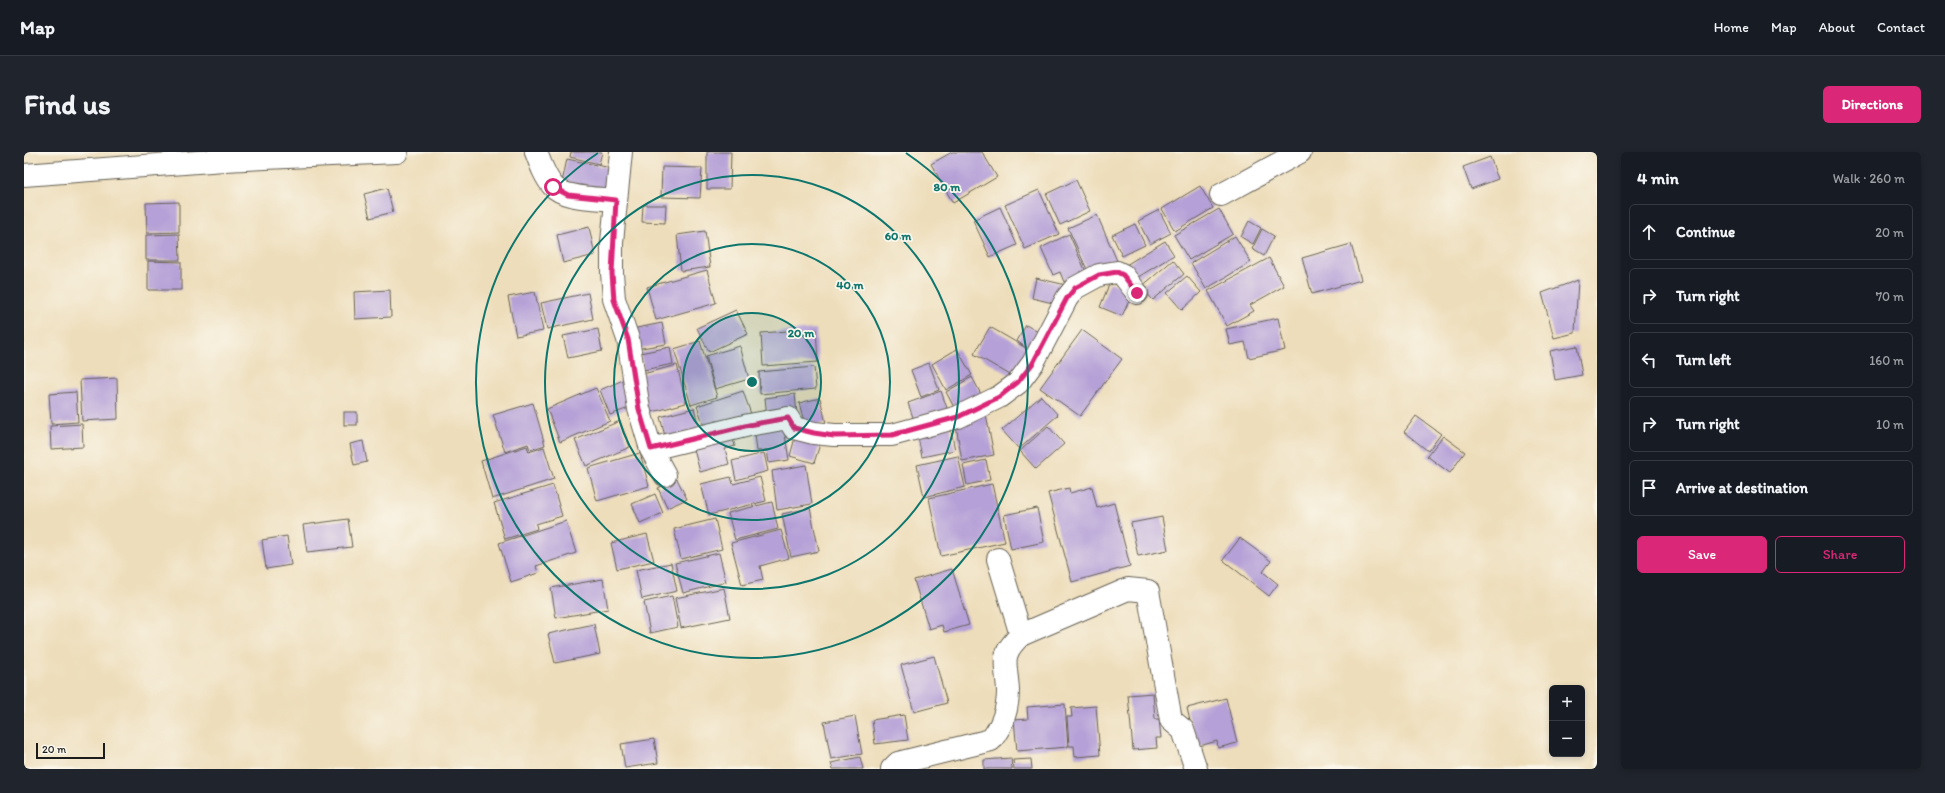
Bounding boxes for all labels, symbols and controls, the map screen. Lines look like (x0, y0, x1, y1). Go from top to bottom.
text: Map (20, 16, 55, 39)
text: Home (1714, 19, 1749, 36)
text: Map (1771, 19, 1797, 36)
text: About (1819, 19, 1855, 36)
text: Contact (1877, 19, 1925, 36)
button: Directions (1823, 86, 1921, 123)
text: Find us (24, 87, 111, 121)
text: 4 min (1637, 168, 1679, 188)
text: Walk · 260 m (1833, 171, 1905, 186)
route start (544, 178, 562, 196)
text: 80 m (934, 180, 961, 194)
icon: ahead (1638, 221, 1660, 243)
text: Continue (1676, 223, 1735, 241)
text: 20 m (1875, 225, 1904, 240)
text: 60 m (885, 229, 912, 243)
text: 40 m (836, 278, 865, 292)
route end (1128, 284, 1146, 302)
icon: right (1638, 285, 1660, 307)
text: Turn right (1676, 287, 1740, 305)
text: 70 m (1876, 289, 1904, 304)
text: 20 m (788, 326, 815, 340)
icon: left (1638, 349, 1660, 371)
text: Turn left (1676, 351, 1731, 369)
text: 160 m (1869, 353, 1904, 368)
centre of rings (745, 375, 759, 389)
icon: right (1638, 413, 1660, 435)
text: Turn right (1676, 415, 1740, 433)
text: 10 m (1876, 417, 1904, 432)
icon: arrive (1638, 477, 1660, 499)
text: Arrive at destination (1676, 479, 1808, 497)
button: Save (1637, 536, 1767, 573)
button: Share (1775, 536, 1905, 573)
map controls (1549, 685, 1585, 757)
button: + (1549, 685, 1585, 721)
button: − (1549, 721, 1585, 757)
scale bar (36, 741, 105, 760)
text: 20 m (42, 743, 66, 756)

